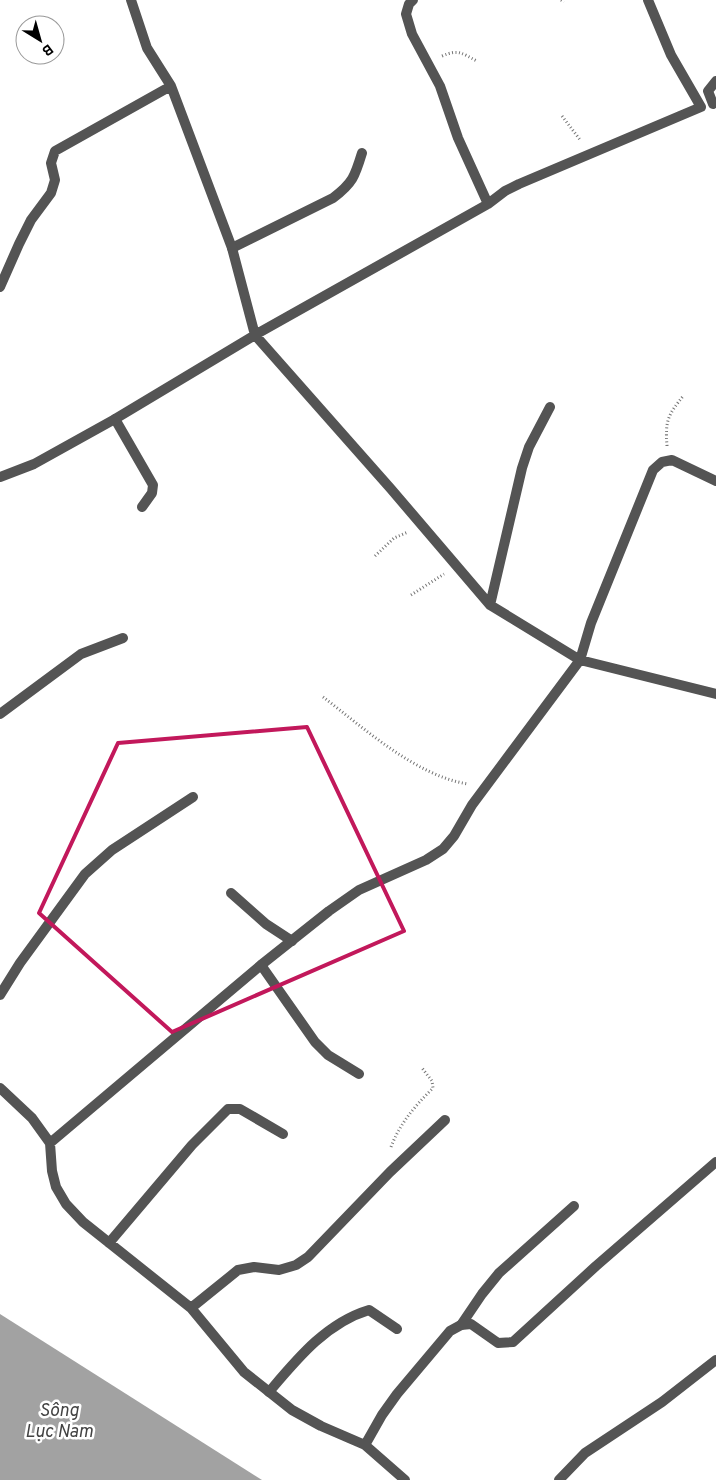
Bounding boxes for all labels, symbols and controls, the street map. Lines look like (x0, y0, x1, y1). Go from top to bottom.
north arrow (15, 15, 65, 65)
text: B (38, 39, 56, 59)
water label: Sông Lục Nam (25, 1400, 93, 1444)

